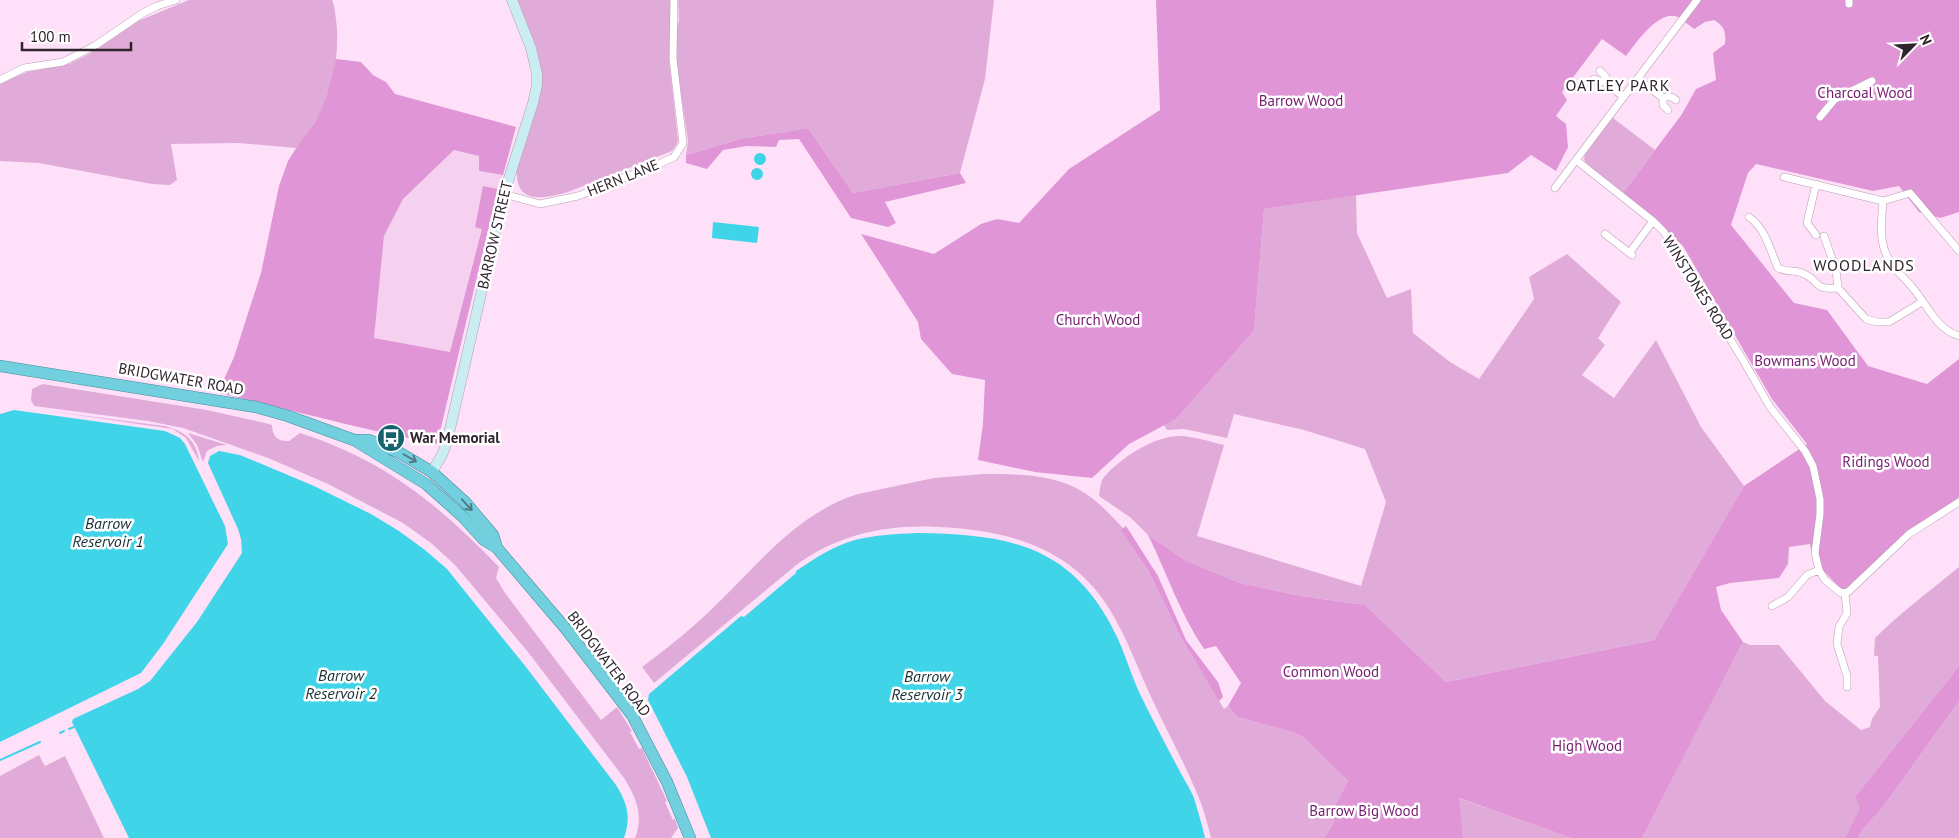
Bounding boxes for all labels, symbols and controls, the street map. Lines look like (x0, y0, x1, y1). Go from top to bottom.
scale bar (22, 20, 131, 52)
north arrow (1889, 20, 1939, 70)
text: 100 m (30, 27, 71, 46)
text: N (1916, 32, 1936, 48)
district label: OATLEY PARK (1566, 75, 1670, 95)
park label: Charcoal Wood (1817, 83, 1913, 102)
park label: Barrow Wood (1259, 91, 1343, 110)
street label: HERN LANE (584, 155, 662, 201)
street label: BARROW STREET (473, 178, 516, 291)
street label: WINSTONES ROAD (1659, 232, 1738, 343)
district label: WOODLANDS (1813, 255, 1915, 275)
park label: Church Wood (1056, 310, 1140, 329)
park label: Bowmans Wood (1754, 351, 1856, 370)
street label: BRIDGWATER ROAD (117, 358, 245, 399)
bus stop icon: War Memorial (376, 423, 406, 453)
place label: War Memorial (410, 428, 500, 447)
park label: Ridings Wood (1842, 452, 1930, 471)
one-way arrow (402, 454, 417, 464)
one-way arrow (461, 499, 473, 512)
water label: Barrow Reservoir 1 (72, 513, 144, 551)
street label: BRIDGWATER ROAD (564, 607, 655, 720)
park label: Common Wood (1283, 662, 1379, 681)
water label: Barrow Reservoir 2 (305, 665, 377, 703)
water label: Barrow Reservoir 3 (891, 666, 963, 704)
park label: High Wood (1552, 736, 1622, 755)
park label: Barrow Big Wood (1309, 801, 1419, 820)

